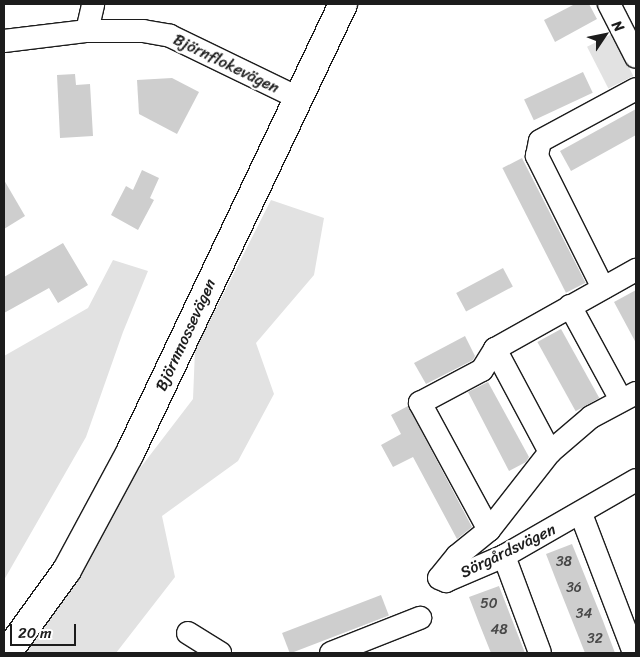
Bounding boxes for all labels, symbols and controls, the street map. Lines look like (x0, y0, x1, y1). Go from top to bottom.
north arrow (580, 10, 630, 60)
text: N (605, 15, 631, 37)
street label: Björnflokevägen (170, 30, 282, 98)
street label: Björnmossevägen (152, 276, 220, 394)
street label: Sörgårdsvägen (457, 520, 559, 582)
house number: 38 (556, 554, 572, 570)
house number: 36 (566, 580, 582, 596)
house number: 50 (480, 596, 498, 612)
house number: 34 (576, 606, 592, 622)
scale bar (12, 614, 79, 646)
text: 20 m (18, 620, 52, 646)
house number: 48 (490, 622, 508, 638)
house number: 32 (587, 631, 603, 647)

